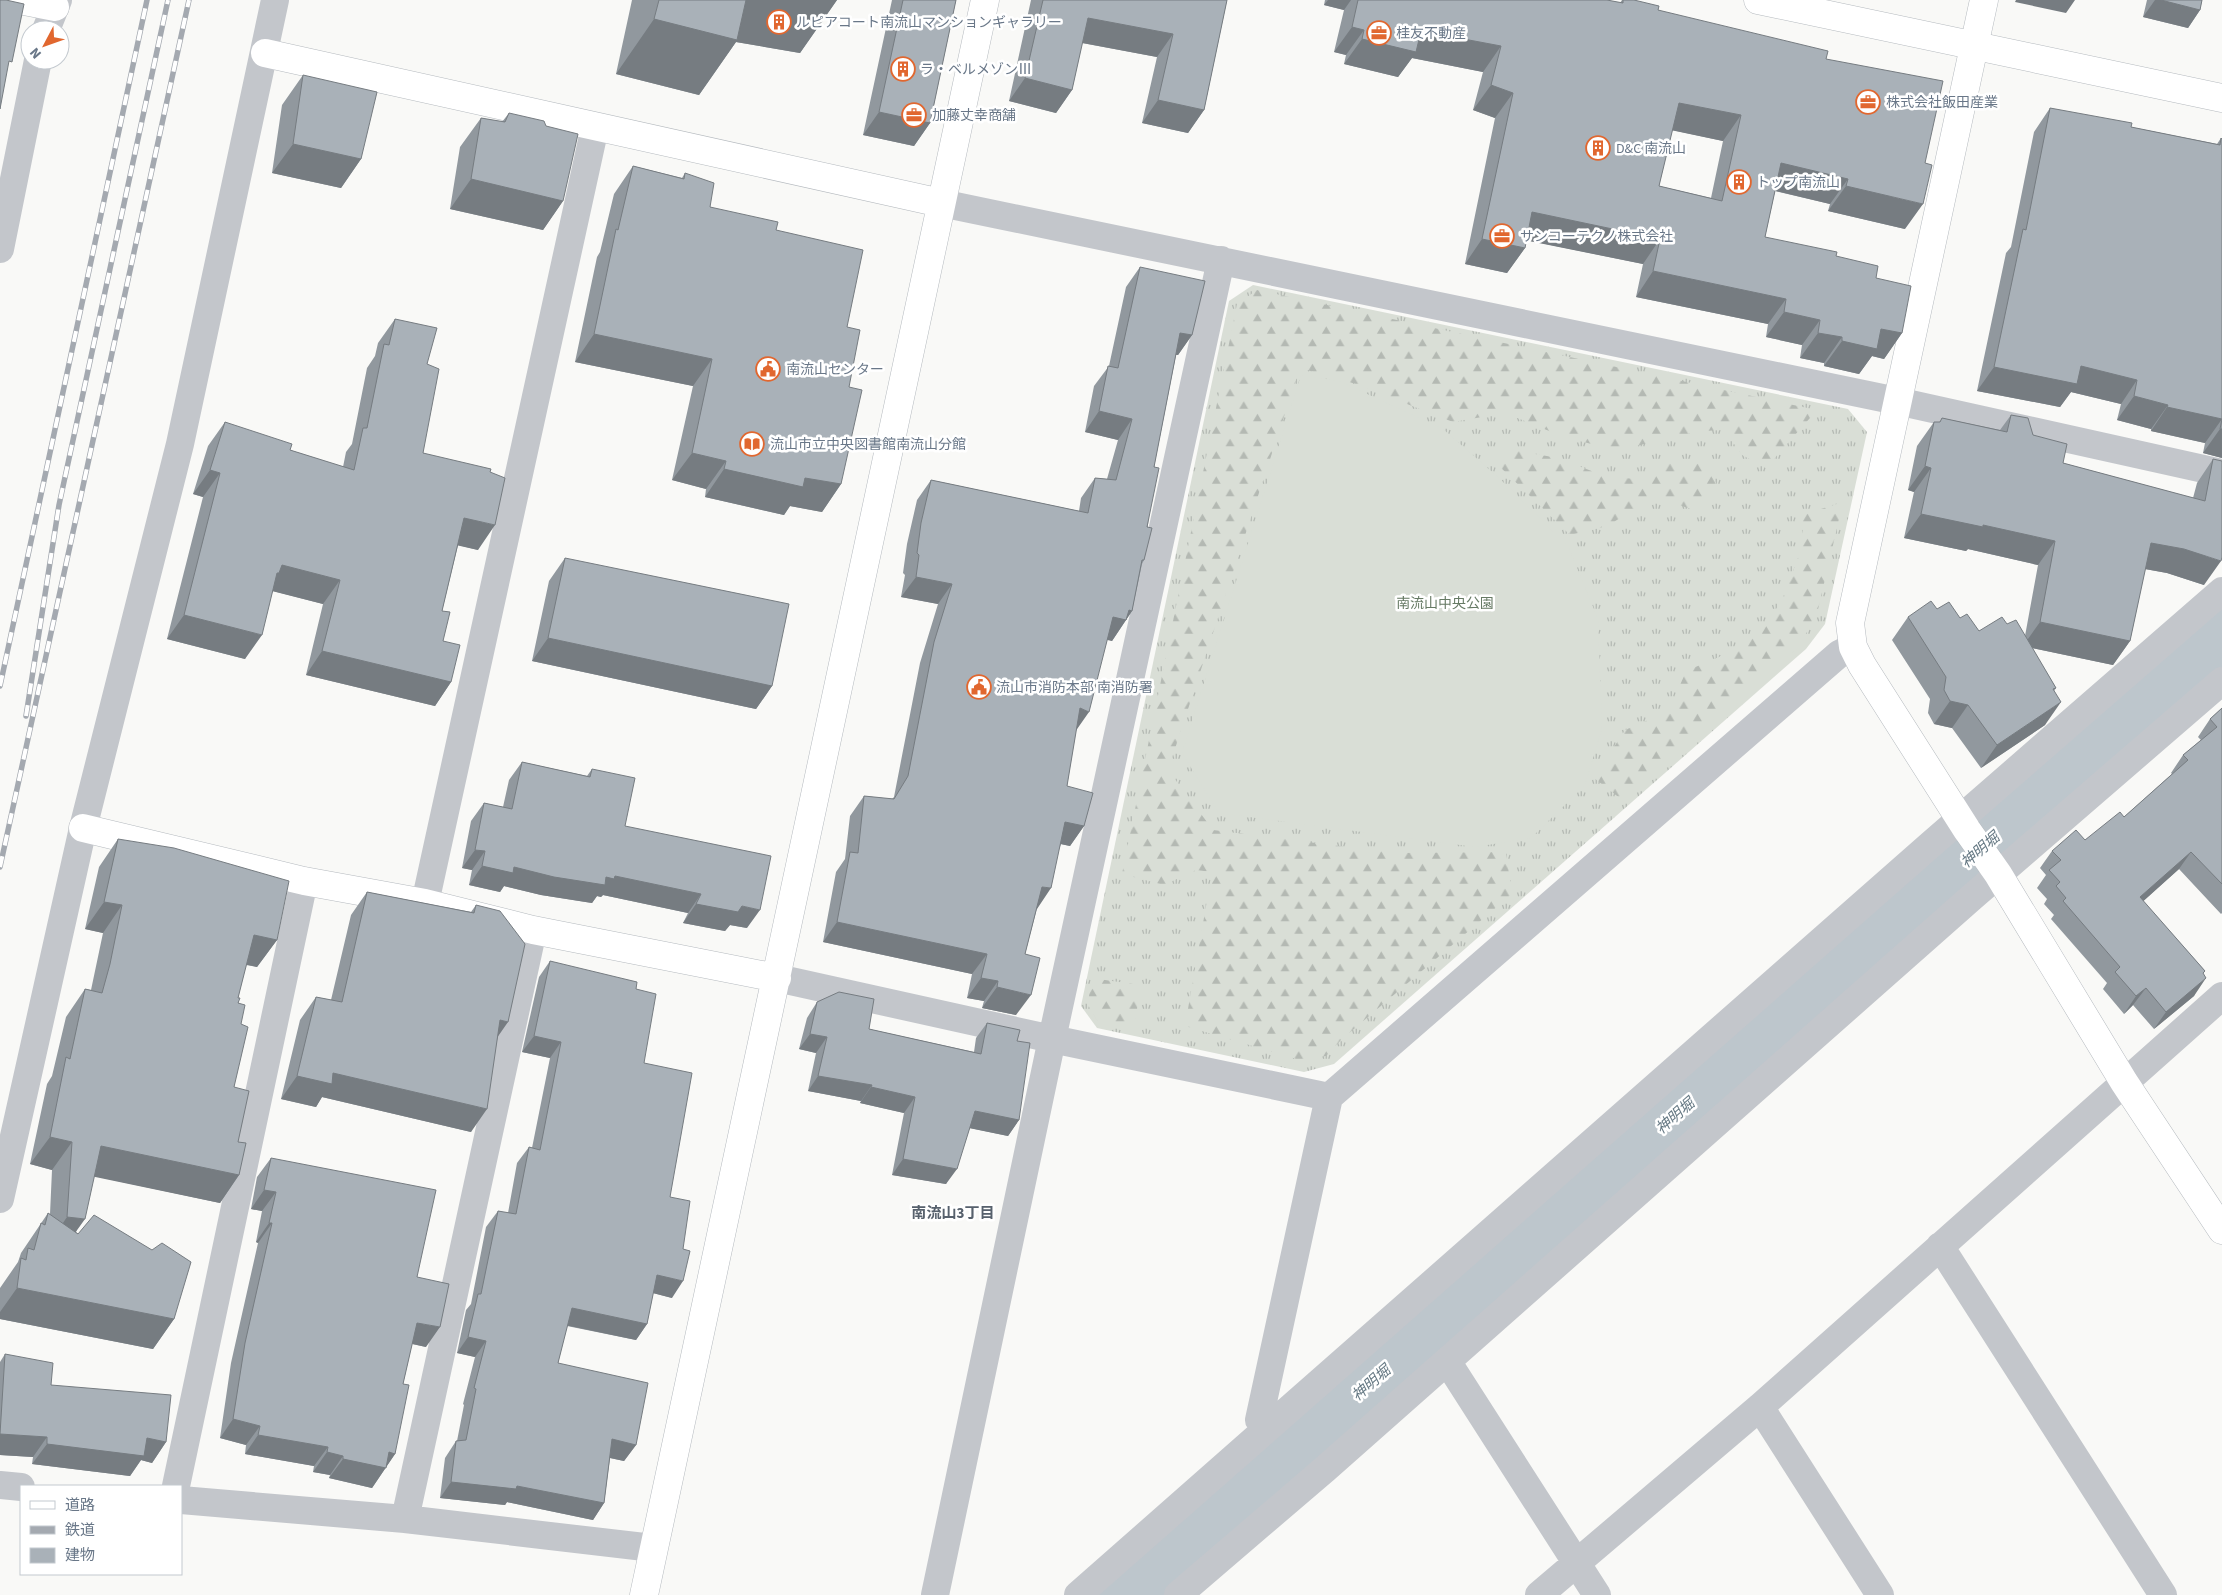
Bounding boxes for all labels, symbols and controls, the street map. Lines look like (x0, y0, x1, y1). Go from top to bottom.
building icon: ルピアコート南流山マンションギャラリー (766, 9, 792, 35)
place label: ルピアコート南流山マンションギャラリー (796, 13, 1062, 33)
north arrow (20, 20, 70, 70)
office icon: 桂友不動産 (1366, 20, 1392, 46)
place label: 桂友不動産 (1396, 24, 1466, 44)
text: N (25, 43, 47, 63)
building icon: ラ・ベルメゾンⅢ (890, 56, 916, 82)
place label: ラ・ベルメゾンⅢ (920, 60, 1032, 80)
office icon: 株式会社飯田産業 (1855, 89, 1881, 115)
place label: 株式会社飯田産業 (1886, 93, 1998, 113)
office icon: 加藤丈幸商舗 (901, 102, 927, 128)
place label: 加藤丈幸商舗 (932, 106, 1016, 126)
building icon: D&C 南流山 (1585, 135, 1611, 161)
place label: D&C 南流山 (1616, 139, 1686, 159)
building icon: トップ南流山 (1726, 169, 1752, 195)
place label: トップ南流山 (1756, 173, 1840, 193)
office icon: サンコーテクノ株式会社 (1489, 223, 1515, 249)
place label: サンコーテクノ株式会社 (1520, 227, 1673, 247)
public building icon: 南流山センター (755, 356, 781, 382)
place label: 南流山センター (786, 360, 884, 380)
library icon: 流山市立中央図書館南流山分館 (739, 431, 765, 457)
place label: 流山市立中央図書館南流山分館 (770, 435, 966, 455)
park label: 南流山中央公園 (1396, 594, 1494, 614)
public building icon: 流山市消防本部 南消防署 (966, 674, 992, 700)
place label: 流山市消防本部 南消防署 (996, 678, 1153, 698)
water label: 神明堀 (1956, 826, 2006, 873)
water label: 神明堀 (1651, 1092, 1701, 1139)
district label: 南流山3丁目 (912, 1203, 994, 1224)
water label: 神明堀 (1347, 1359, 1397, 1406)
legend (20, 1485, 182, 1575)
text: 道路 (65, 1495, 95, 1516)
text: 鉄道 (65, 1520, 95, 1541)
text: 建物 (65, 1545, 95, 1566)

